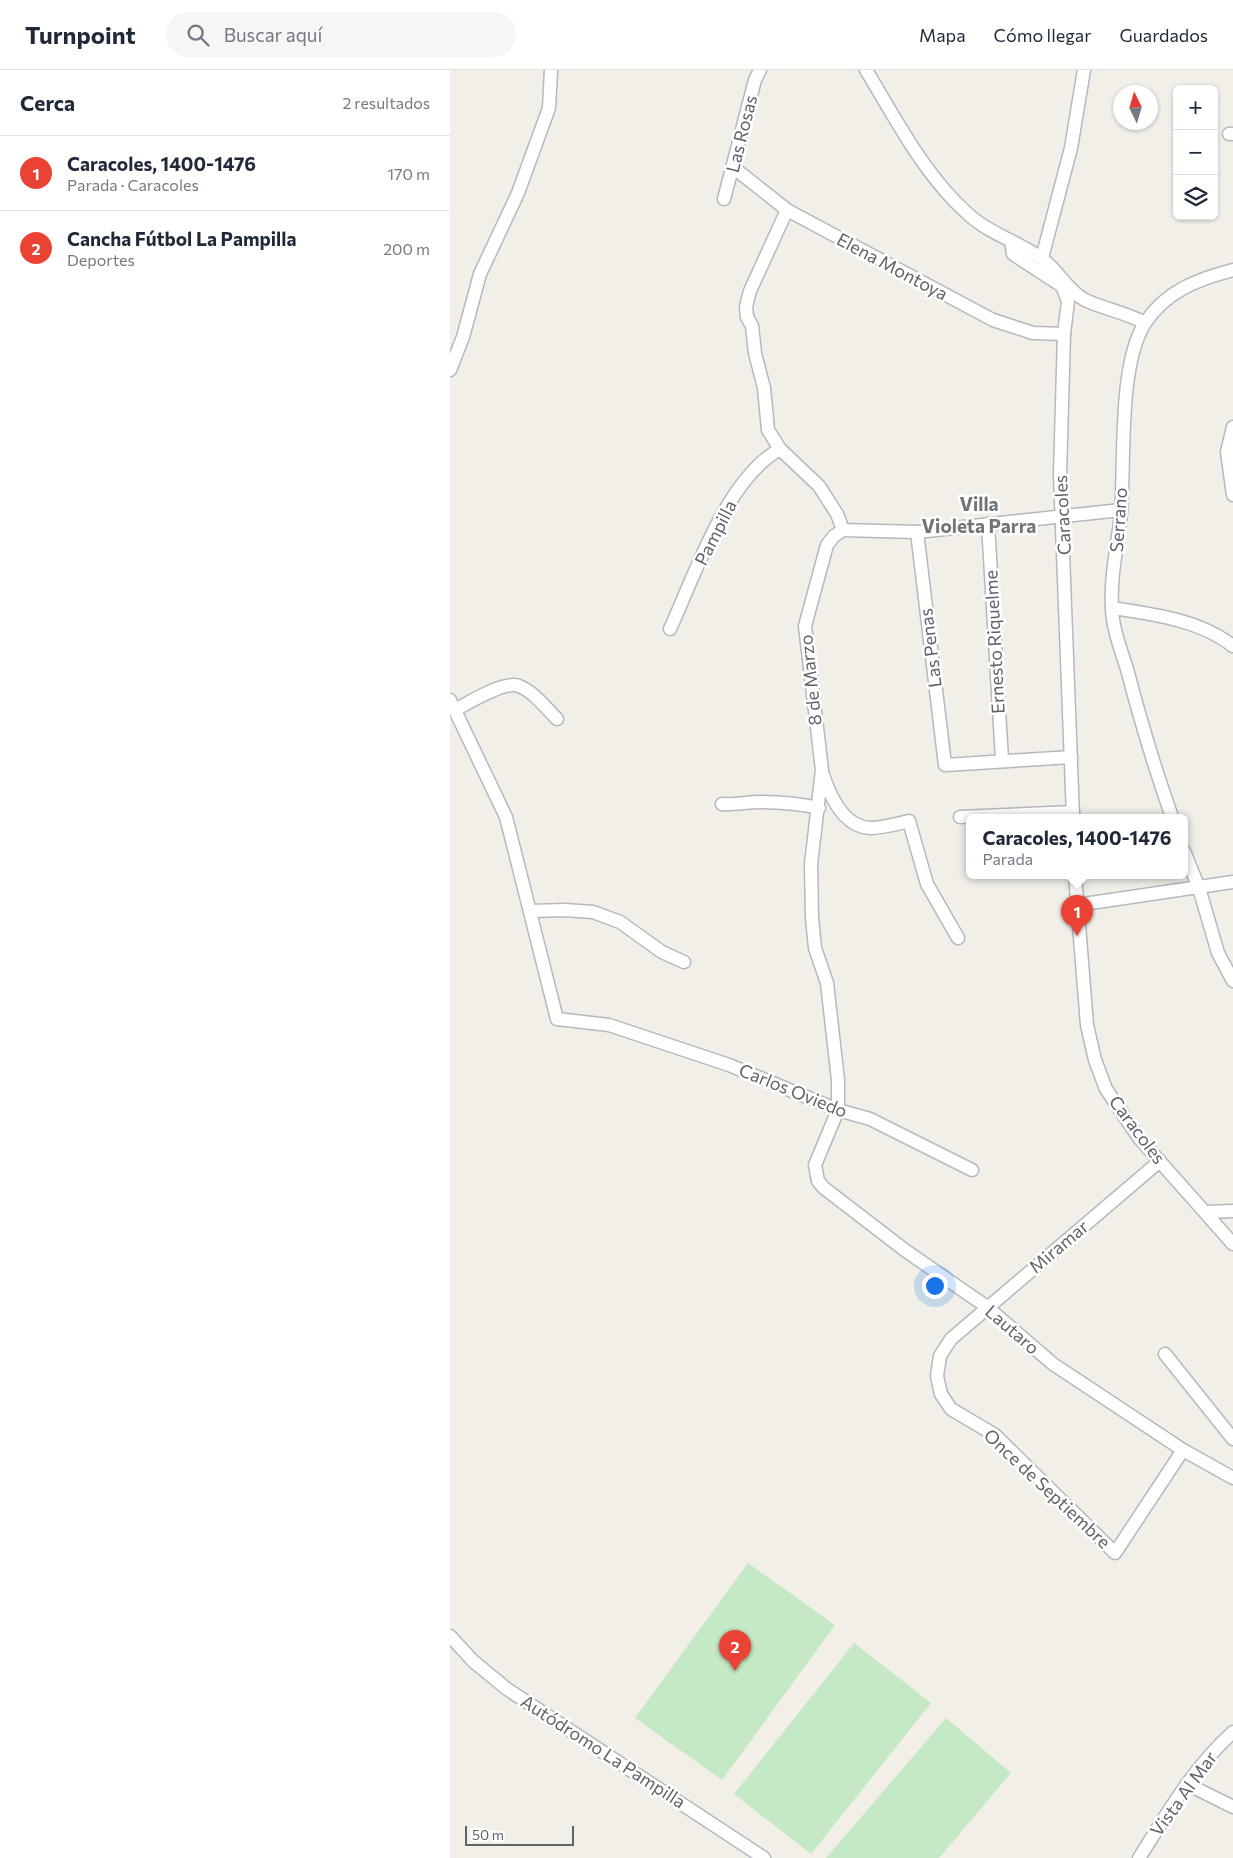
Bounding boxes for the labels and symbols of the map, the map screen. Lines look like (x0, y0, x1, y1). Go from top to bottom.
north arrow (1113, 85, 1158, 130)
street label: Las Rosas (721, 93, 761, 175)
street label: Elena Montoya (833, 228, 952, 305)
street label: Caracoles (1049, 474, 1075, 556)
street label: Serrano (1105, 487, 1131, 553)
district label: Villa Violeta Parra (922, 492, 1036, 537)
street label: Pampilla (689, 496, 741, 569)
street label: Ernesto Riquelme (979, 570, 1009, 714)
street label: Las Penas (914, 607, 946, 689)
street label: 8 de Marzo (794, 634, 826, 727)
pin: 1 (1061, 895, 1093, 936)
street label: Carlos Oviedo (736, 1058, 851, 1122)
street label: Caracoles (1105, 1091, 1171, 1168)
street label: Miramar (1024, 1215, 1092, 1277)
your location (922, 1273, 948, 1299)
street label: Lautaro (981, 1300, 1044, 1359)
street label: Once de Septiembre (980, 1424, 1116, 1553)
pin: 2 (719, 1630, 751, 1671)
street label: Autódromo La Pampilla (517, 1690, 690, 1813)
street label: Vista Al Mar (1145, 1747, 1221, 1840)
scale bar (465, 1823, 574, 1846)

